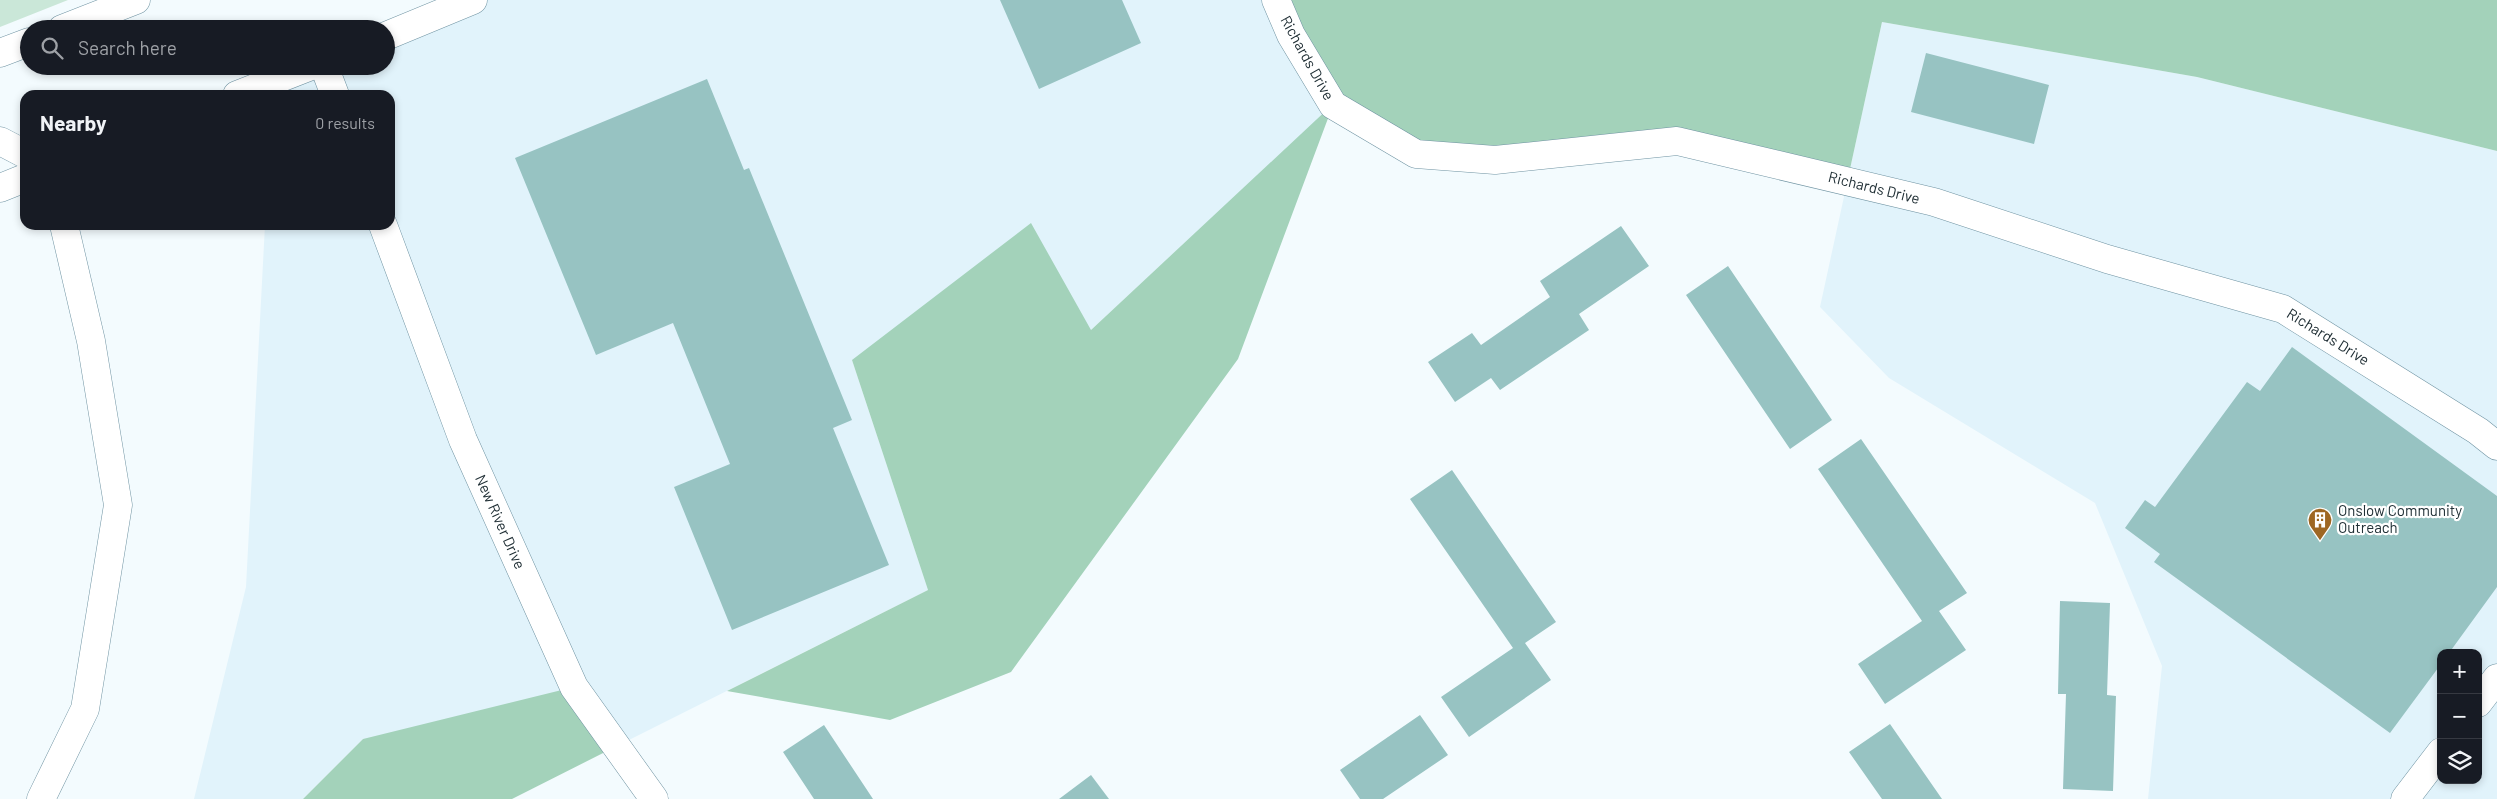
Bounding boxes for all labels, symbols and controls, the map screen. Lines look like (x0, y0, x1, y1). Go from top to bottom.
street label: Richards Drive (1277, 12, 1338, 103)
search box (20, 20, 395, 75)
icon: search (38, 34, 66, 62)
text: Search here (78, 36, 177, 59)
text: Nearby (40, 110, 106, 135)
text: 0 results (315, 113, 375, 132)
street label: Richards Drive (1827, 167, 1922, 207)
street label: Richards Drive (2284, 304, 2373, 369)
street label: New River Drive (472, 472, 530, 572)
place label: Onslow Community Outreach (2338, 501, 2462, 536)
building icon: Onslow Community Outreach (2307, 507, 2333, 541)
map controls (2437, 649, 2482, 784)
button: + (2437, 649, 2482, 694)
button: − (2437, 694, 2482, 739)
button: layers (2437, 739, 2482, 784)

